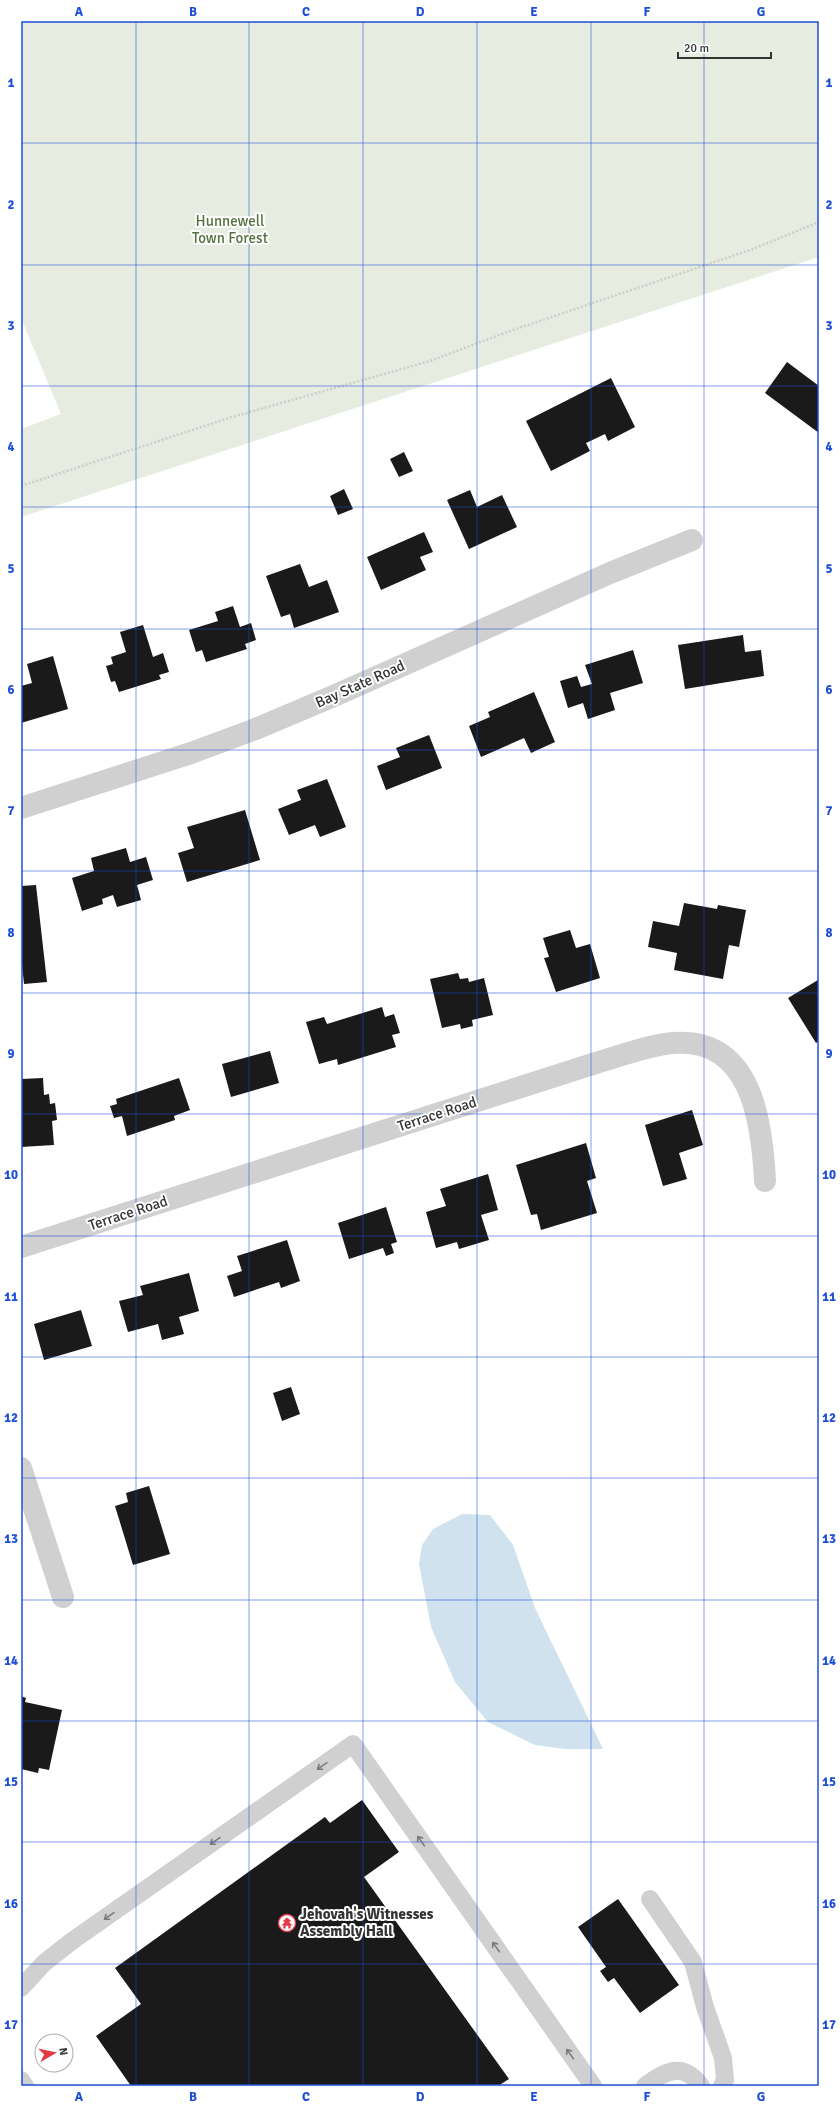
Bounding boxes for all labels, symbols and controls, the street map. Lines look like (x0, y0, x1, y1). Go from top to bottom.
text: A (75, 4, 84, 20)
text: B (189, 4, 197, 20)
text: C (302, 4, 310, 20)
text: D (416, 4, 425, 20)
text: E (530, 4, 538, 20)
text: F (644, 4, 651, 20)
text: G (757, 4, 765, 20)
scale bar (678, 34, 771, 60)
text: 20 m (684, 41, 709, 56)
text: 1 (7, 75, 15, 91)
text: 1 (825, 75, 833, 91)
text: 2 (7, 197, 15, 213)
text: 2 (825, 197, 833, 213)
park label: Hunnewell Town Forest (192, 212, 268, 247)
text: 3 (7, 318, 15, 334)
text: 3 (825, 318, 833, 334)
text: 4 (7, 439, 15, 455)
text: 4 (825, 439, 833, 455)
text: 5 (7, 561, 15, 577)
text: 5 (825, 561, 833, 577)
street label: Bay State Road (313, 656, 407, 712)
text: 6 (7, 682, 15, 698)
text: 6 (825, 682, 833, 698)
text: 7 (7, 803, 15, 819)
text: 7 (825, 803, 833, 819)
text: 8 (7, 925, 15, 941)
text: 8 (825, 925, 833, 941)
text: 9 (7, 1046, 15, 1062)
text: 9 (825, 1046, 833, 1062)
street label: Terrace Road (395, 1093, 479, 1135)
text: 10 (4, 1167, 18, 1183)
text: 10 (822, 1167, 836, 1183)
street label: Terrace Road (86, 1192, 170, 1234)
text: 11 (4, 1289, 18, 1305)
text: 11 (822, 1289, 836, 1305)
text: 12 (4, 1410, 18, 1426)
text: 12 (822, 1410, 836, 1426)
text: 13 (4, 1531, 18, 1547)
text: 13 (822, 1531, 836, 1547)
text: 14 (4, 1653, 18, 1669)
text: 14 (822, 1653, 836, 1669)
one-way arrow (316, 1762, 327, 1770)
text: 15 (4, 1774, 18, 1790)
text: 15 (822, 1774, 836, 1790)
one-way arrow (417, 1836, 425, 1847)
one-way arrow (210, 1837, 221, 1845)
text: 16 (4, 1896, 18, 1912)
text: 16 (822, 1896, 836, 1912)
place label: Jehovah's Witnesses Assembly Hall (300, 1905, 434, 1940)
one-way arrow (103, 1912, 114, 1920)
temple icon: Jehovah's Witnesses Assembly Hall (277, 1913, 297, 1933)
one-way arrow (492, 1942, 500, 1953)
text: 17 (4, 2017, 18, 2033)
text: 17 (822, 2017, 836, 2033)
north arrow (34, 2033, 74, 2073)
text: N (56, 2047, 70, 2056)
one-way arrow (566, 2049, 574, 2060)
text: A (75, 2089, 84, 2105)
text: B (189, 2089, 197, 2105)
text: C (302, 2089, 310, 2105)
text: D (416, 2089, 425, 2105)
text: E (530, 2089, 538, 2105)
text: F (644, 2089, 651, 2105)
text: G (757, 2089, 765, 2105)

